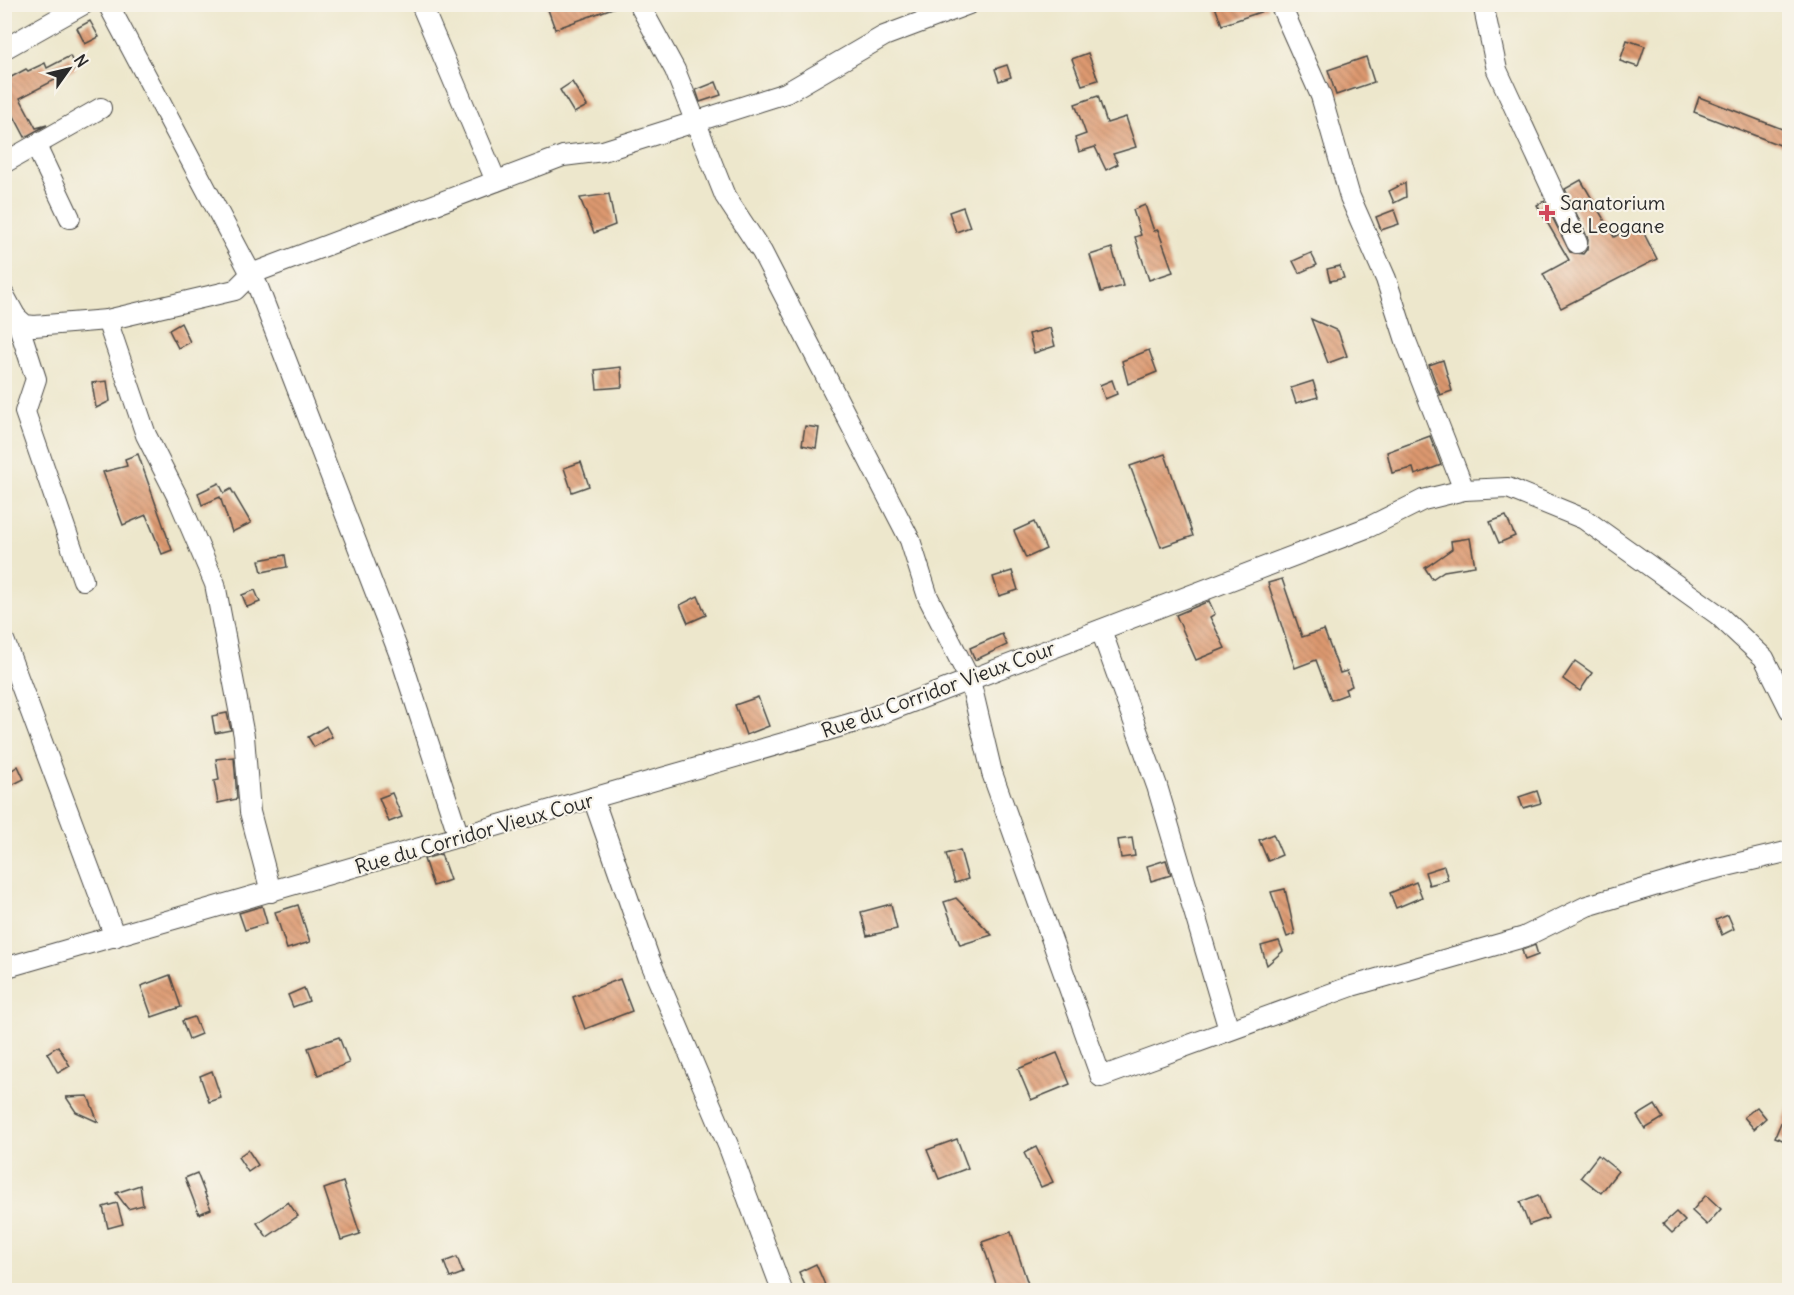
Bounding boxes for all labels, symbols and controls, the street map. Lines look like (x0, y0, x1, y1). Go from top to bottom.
north arrow (39, 39, 99, 99)
text: N (70, 50, 93, 71)
place label: Sanatorium de Leogane (1560, 190, 1665, 238)
marker: Sanatorium de Leogane (1538, 204, 1556, 222)
street label: Rue du Corridor Vieux Cour (818, 635, 1058, 743)
street label: Rue du Corridor Vieux Cour (352, 787, 596, 879)

